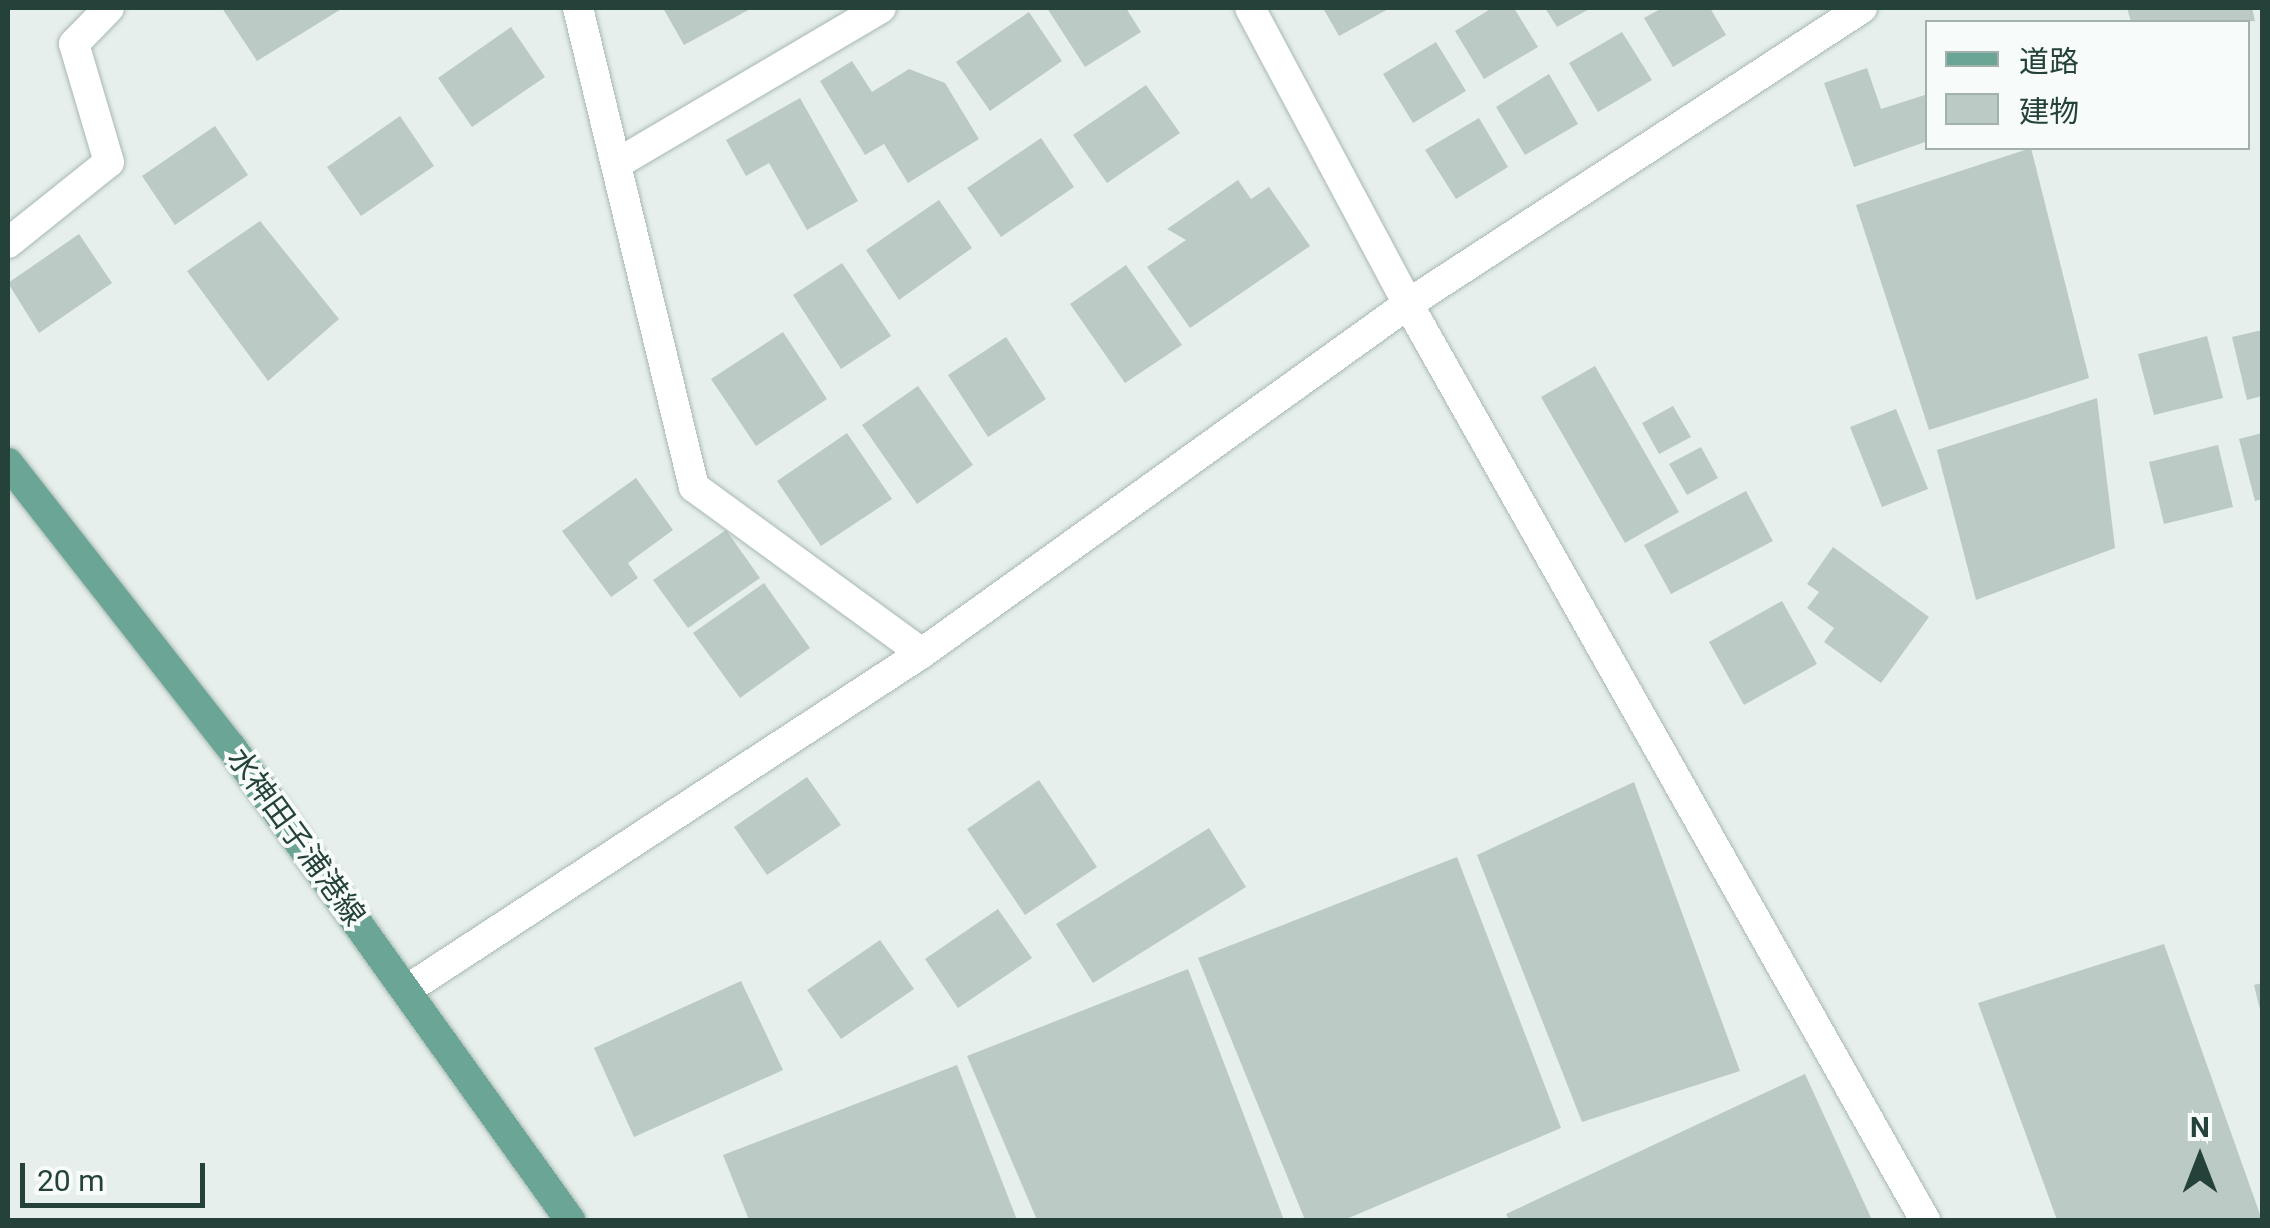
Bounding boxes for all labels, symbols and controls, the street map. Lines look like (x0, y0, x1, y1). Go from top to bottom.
legend (1925, 20, 2250, 150)
text: 道路 (2019, 44, 2079, 79)
text: 建物 (2019, 94, 2079, 129)
street label: 水神田子浦港線 (220, 741, 372, 933)
north arrow (2150, 1108, 2250, 1208)
text: N (2190, 1111, 2210, 1144)
scale bar (25, 1143, 210, 1205)
text: 20 m (37, 1163, 104, 1198)

